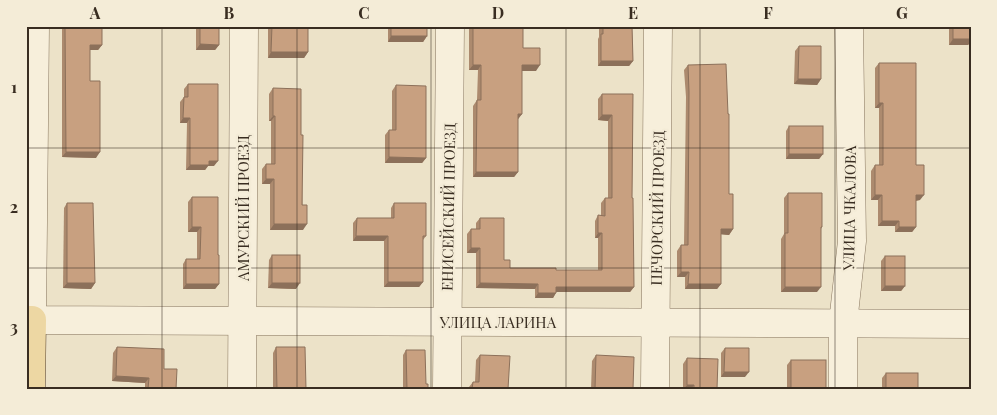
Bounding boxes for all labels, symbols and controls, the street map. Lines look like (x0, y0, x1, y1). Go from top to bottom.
text: A (89, 2, 101, 23)
text: B (224, 2, 235, 23)
text: C (358, 2, 370, 23)
text: D (492, 2, 504, 23)
text: E (628, 2, 638, 23)
text: F (763, 2, 773, 23)
text: G (896, 2, 908, 23)
text: 1 (11, 76, 17, 97)
street label: ЕНИСЕЙСКИЙ ПРОЕЗД (437, 122, 459, 291)
street label: ПЕЧОРСКИЙ ПРОЕЗД (646, 130, 668, 286)
street label: АМУРСКИЙ ПРОЕЗД (233, 134, 253, 282)
street label: УЛИЦА ЧКАЛОВА (838, 145, 860, 272)
text: 2 (10, 196, 18, 217)
street label: УЛИЦА ЛАРИНА (439, 312, 557, 332)
text: 3 (10, 316, 18, 337)

